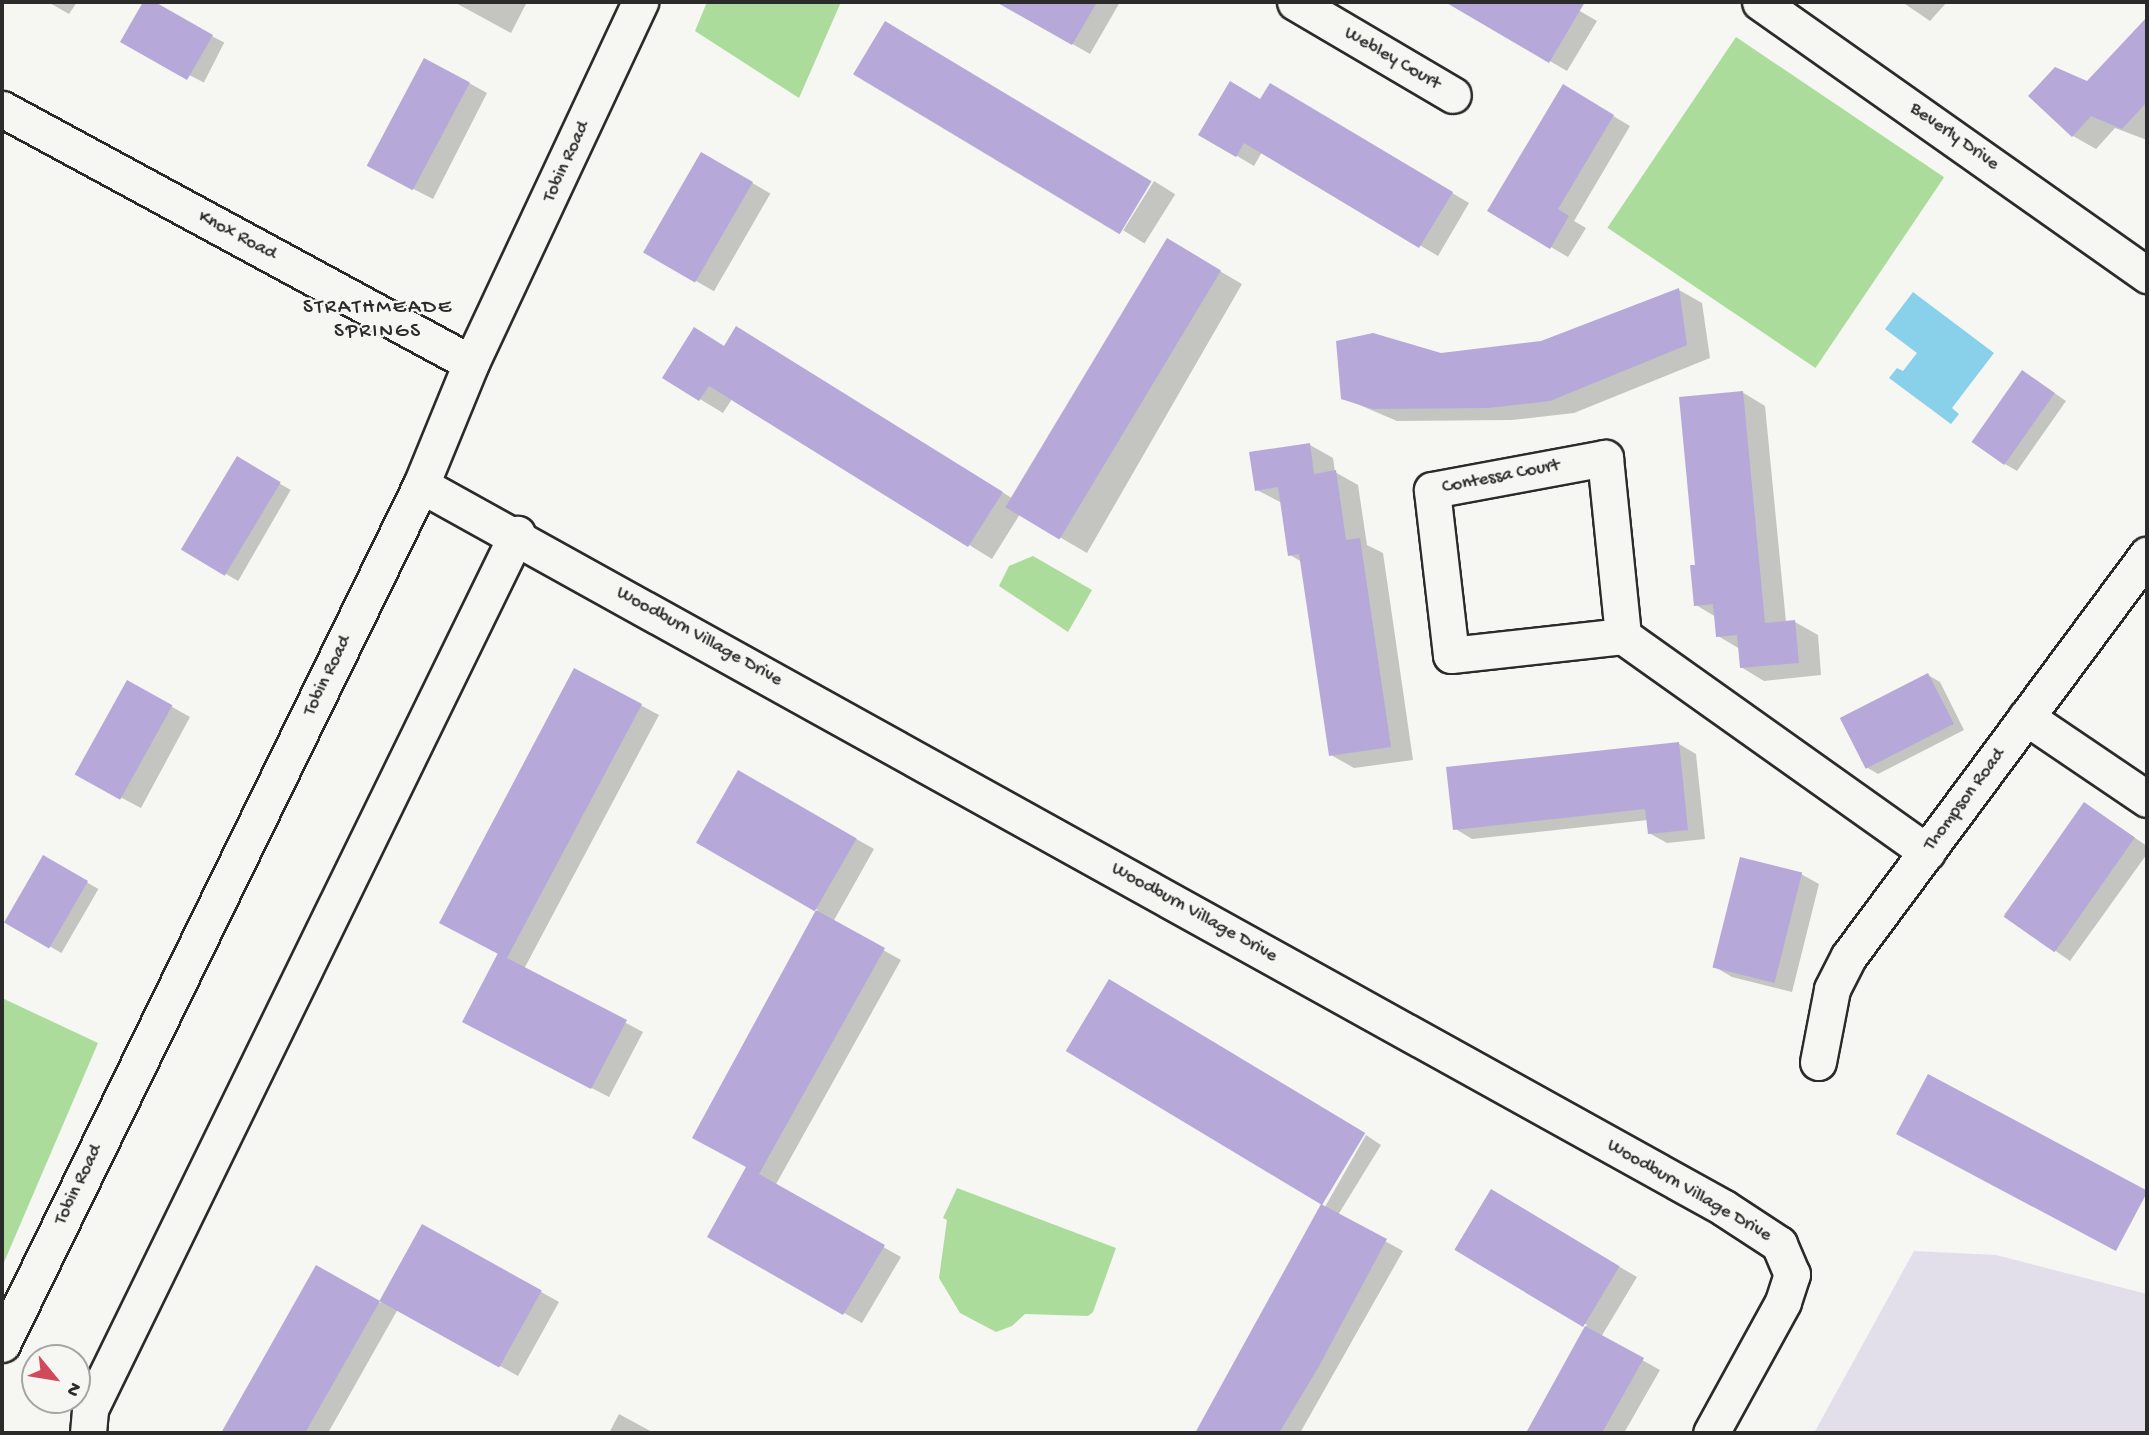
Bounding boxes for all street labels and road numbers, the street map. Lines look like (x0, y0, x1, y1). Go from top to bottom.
street label: Webley Court (1340, 22, 1444, 96)
street label: Beverly Drive (1905, 98, 2003, 176)
street label: Tobin Road (538, 118, 596, 206)
street label: Knox Road (194, 206, 280, 266)
street label: Contessa Court (1440, 454, 1562, 500)
street label: Woodburn Village Drive (612, 582, 786, 692)
street label: Tobin Road (299, 632, 357, 720)
street label: Thompson Road (1919, 744, 2011, 856)
street label: Woodburn Village Drive (1107, 858, 1281, 968)
street label: Woodburn Village Drive (1603, 1135, 1775, 1247)
street label: Tobin Road (50, 1141, 108, 1229)

